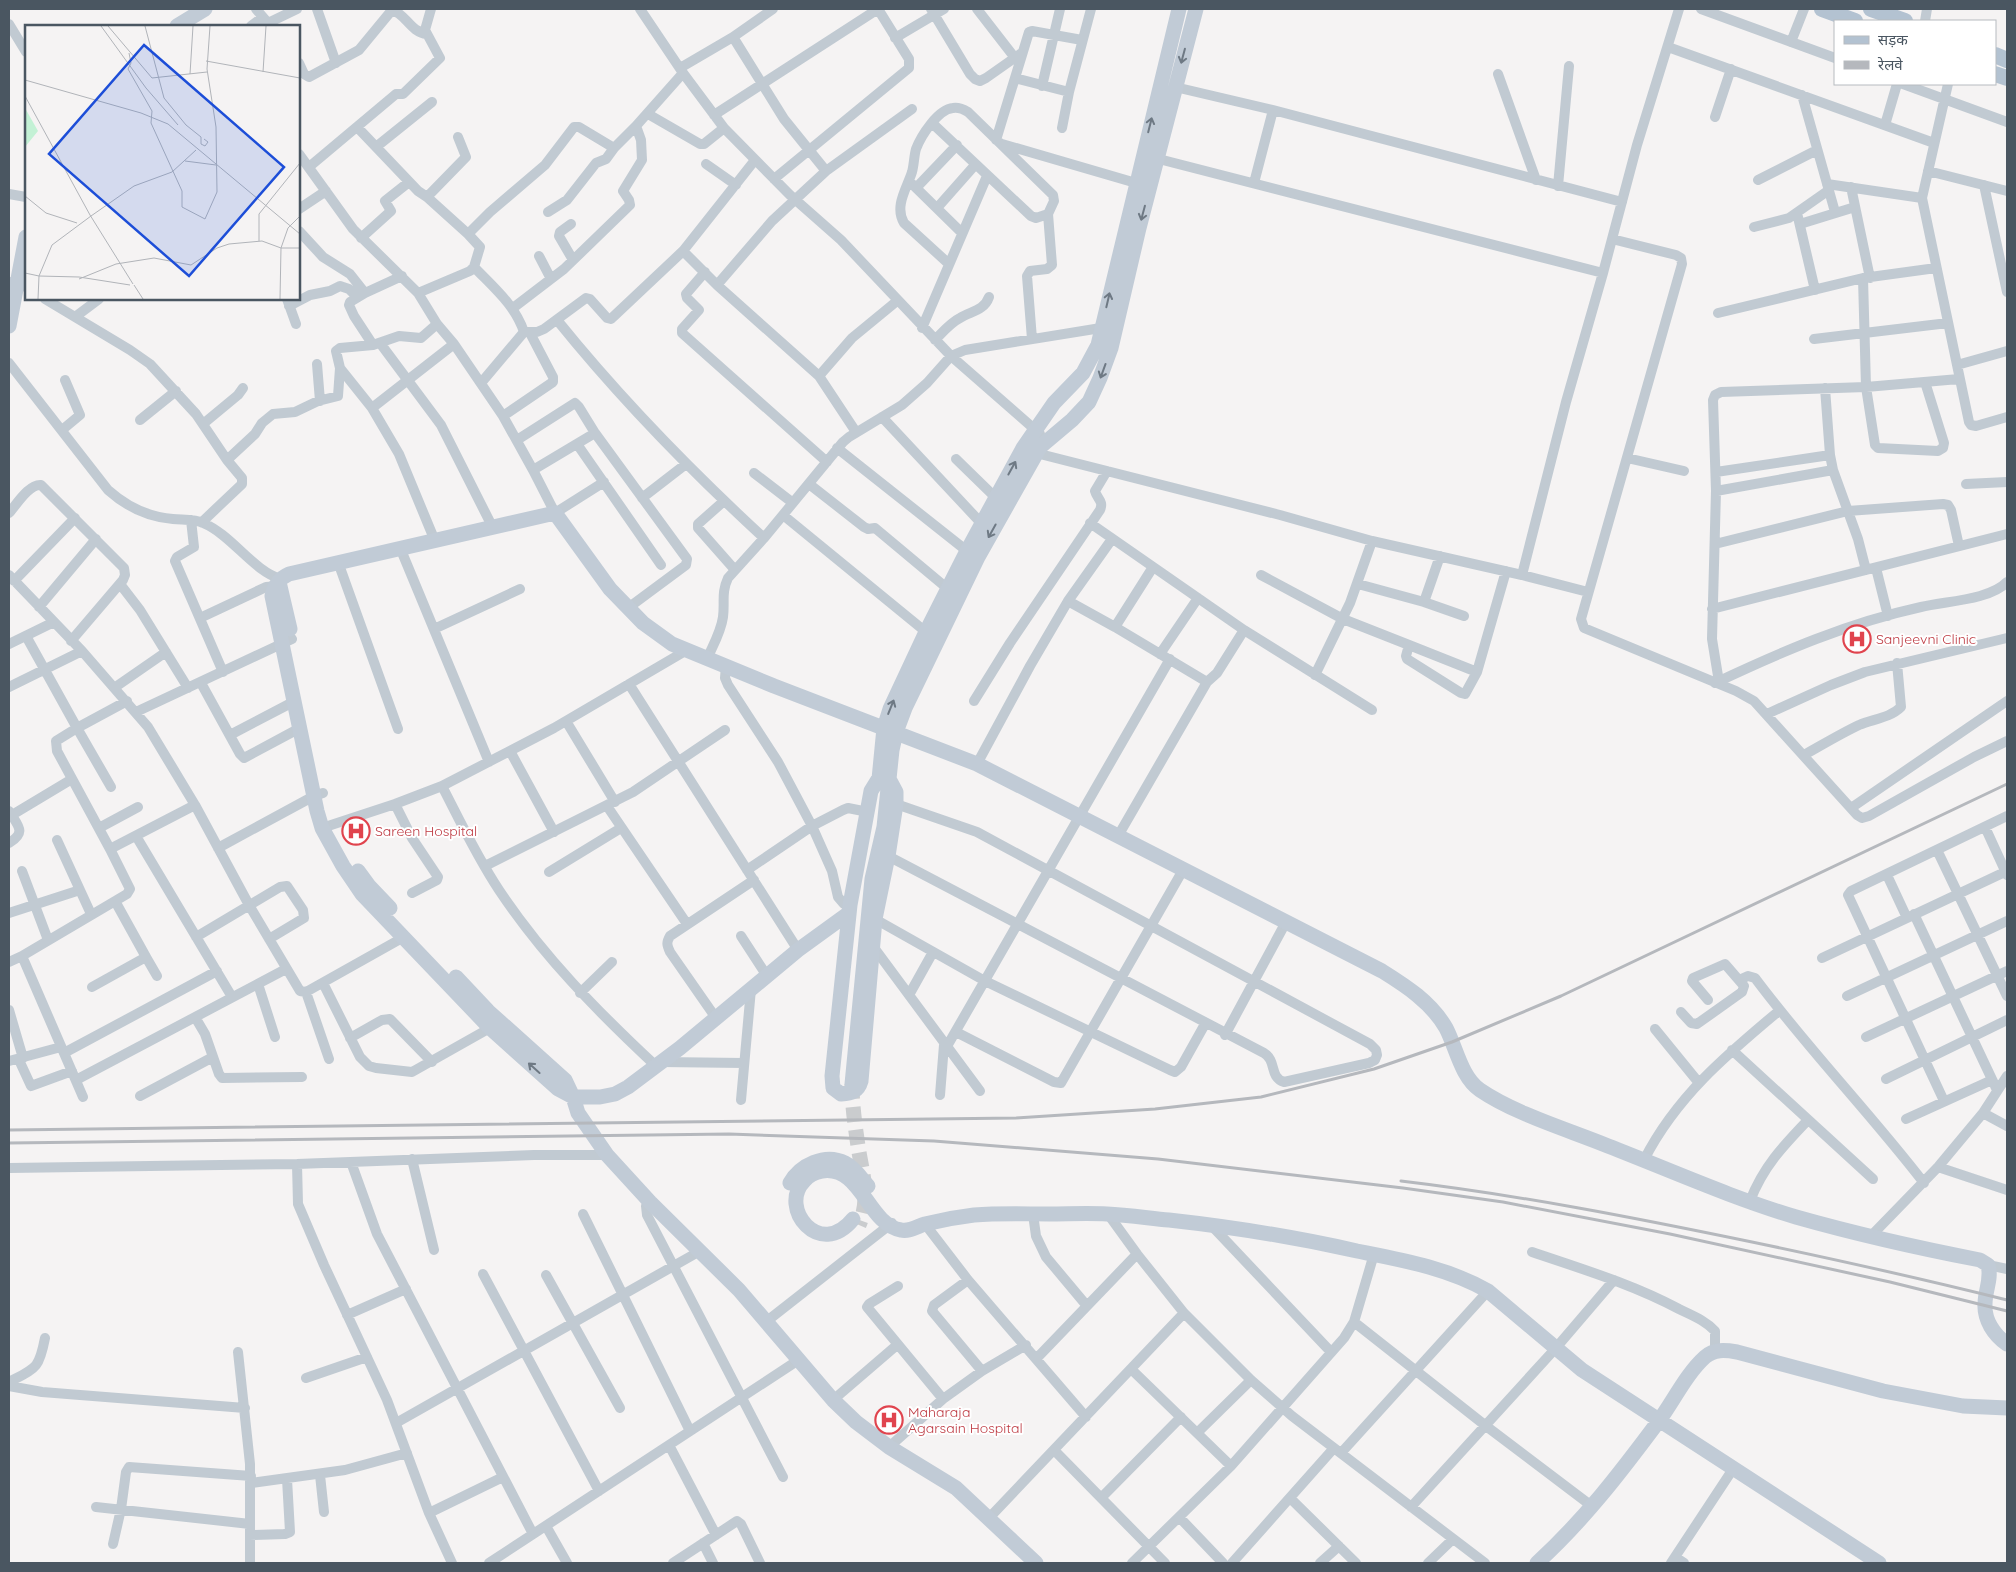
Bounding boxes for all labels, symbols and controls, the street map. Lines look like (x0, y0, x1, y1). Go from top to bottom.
legend (1834, 20, 1996, 85)
inset map (25, 25, 300, 300)
text: सड़क (1878, 30, 1908, 49)
one-way arrow (1178, 47, 1188, 63)
text: रेलवे (1877, 55, 1903, 74)
one-way arrow (1146, 117, 1155, 133)
one-way arrow (1137, 205, 1147, 221)
one-way arrow (1104, 292, 1113, 308)
one-way arrow (1098, 362, 1107, 378)
one-way arrow (1008, 462, 1018, 476)
one-way arrow (987, 523, 997, 538)
hospital icon: Sanjeevni Clinic (1842, 624, 1872, 654)
place label: Sanjeevni Clinic (1876, 630, 1976, 648)
one-way arrow (887, 700, 897, 715)
hospital icon: Sareen Hospital (341, 816, 371, 846)
place label: Sareen Hospital (375, 822, 477, 840)
one-way arrow (528, 1062, 541, 1074)
place label: Maharaja Agarsain Hospital (908, 1403, 1023, 1437)
hospital icon: Maharaja Agarsain Hospital (874, 1405, 904, 1435)

